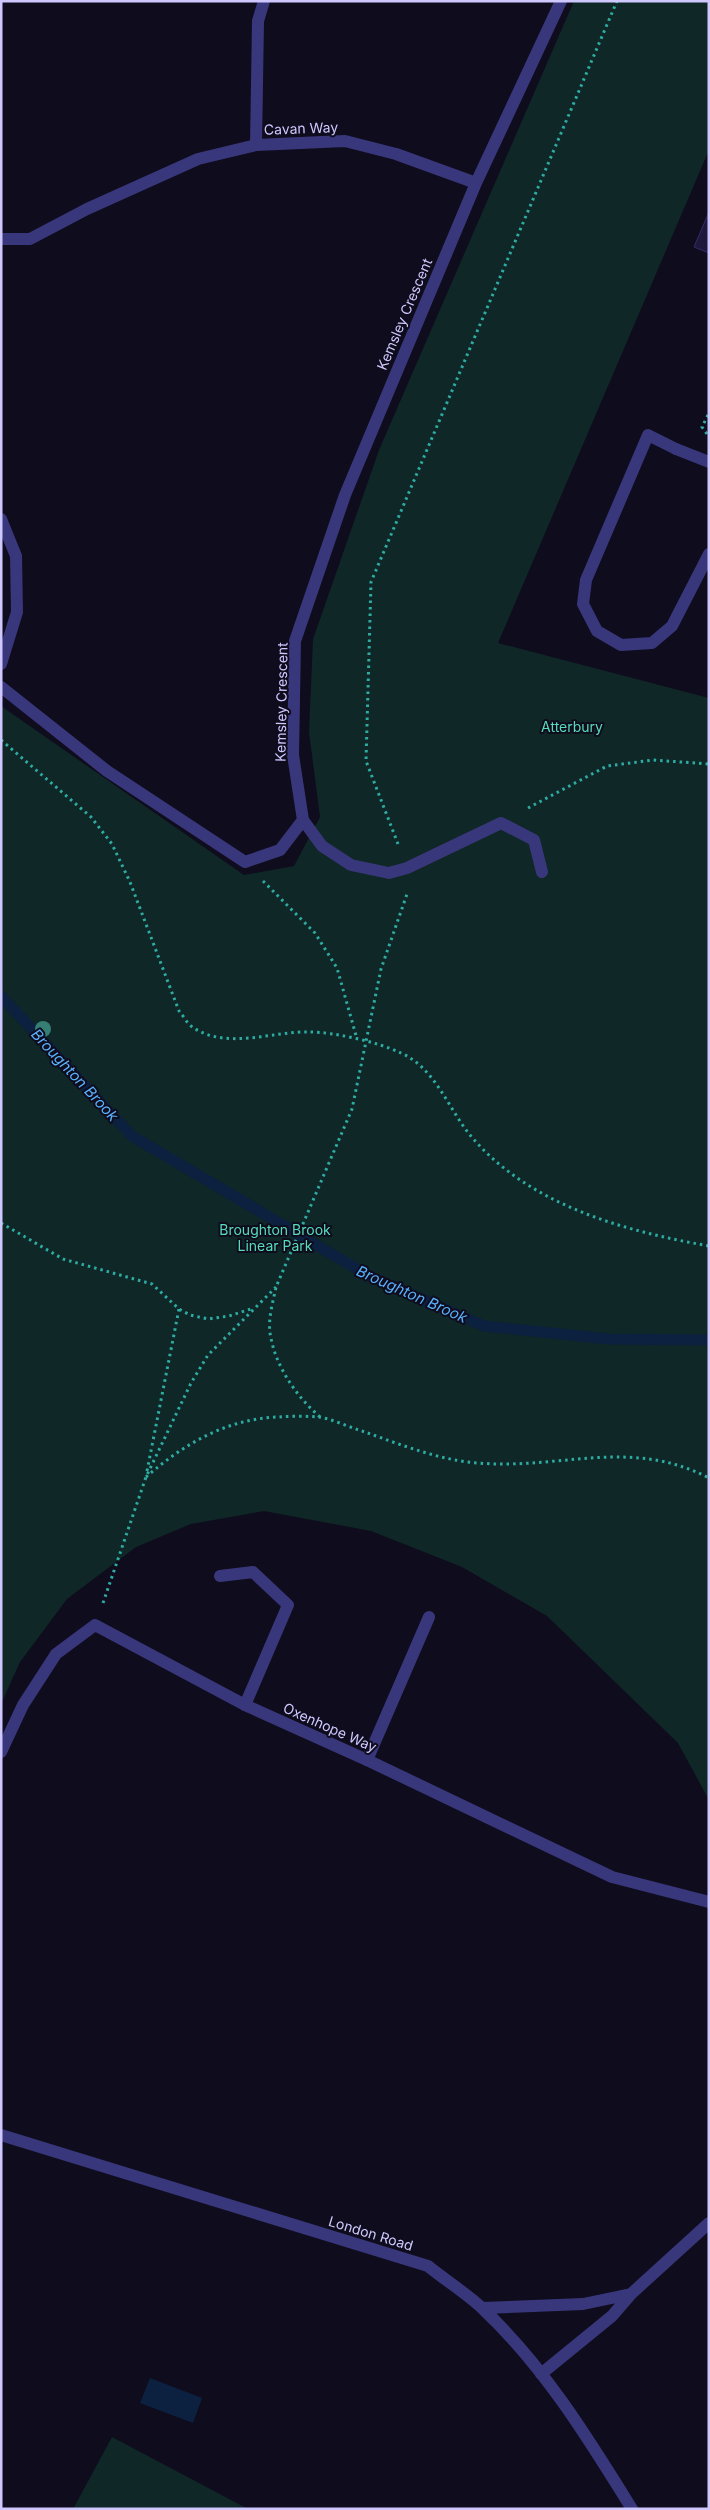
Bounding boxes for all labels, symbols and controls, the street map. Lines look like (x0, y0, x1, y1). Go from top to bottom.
street label: Cavan Way (264, 118, 339, 138)
street label: Kemsley Crescent (373, 255, 435, 372)
street label: Kemsley Crescent (271, 642, 291, 762)
park label: Atterbury (541, 718, 603, 735)
water label: Broughton Brook (27, 1025, 123, 1126)
park label: Broughton Brook Linear Park (219, 1221, 331, 1254)
water label: Broughton Brook (354, 1261, 471, 1327)
street label: Oxenhope Way (281, 1699, 379, 1755)
street label: London Road (327, 2212, 415, 2254)

